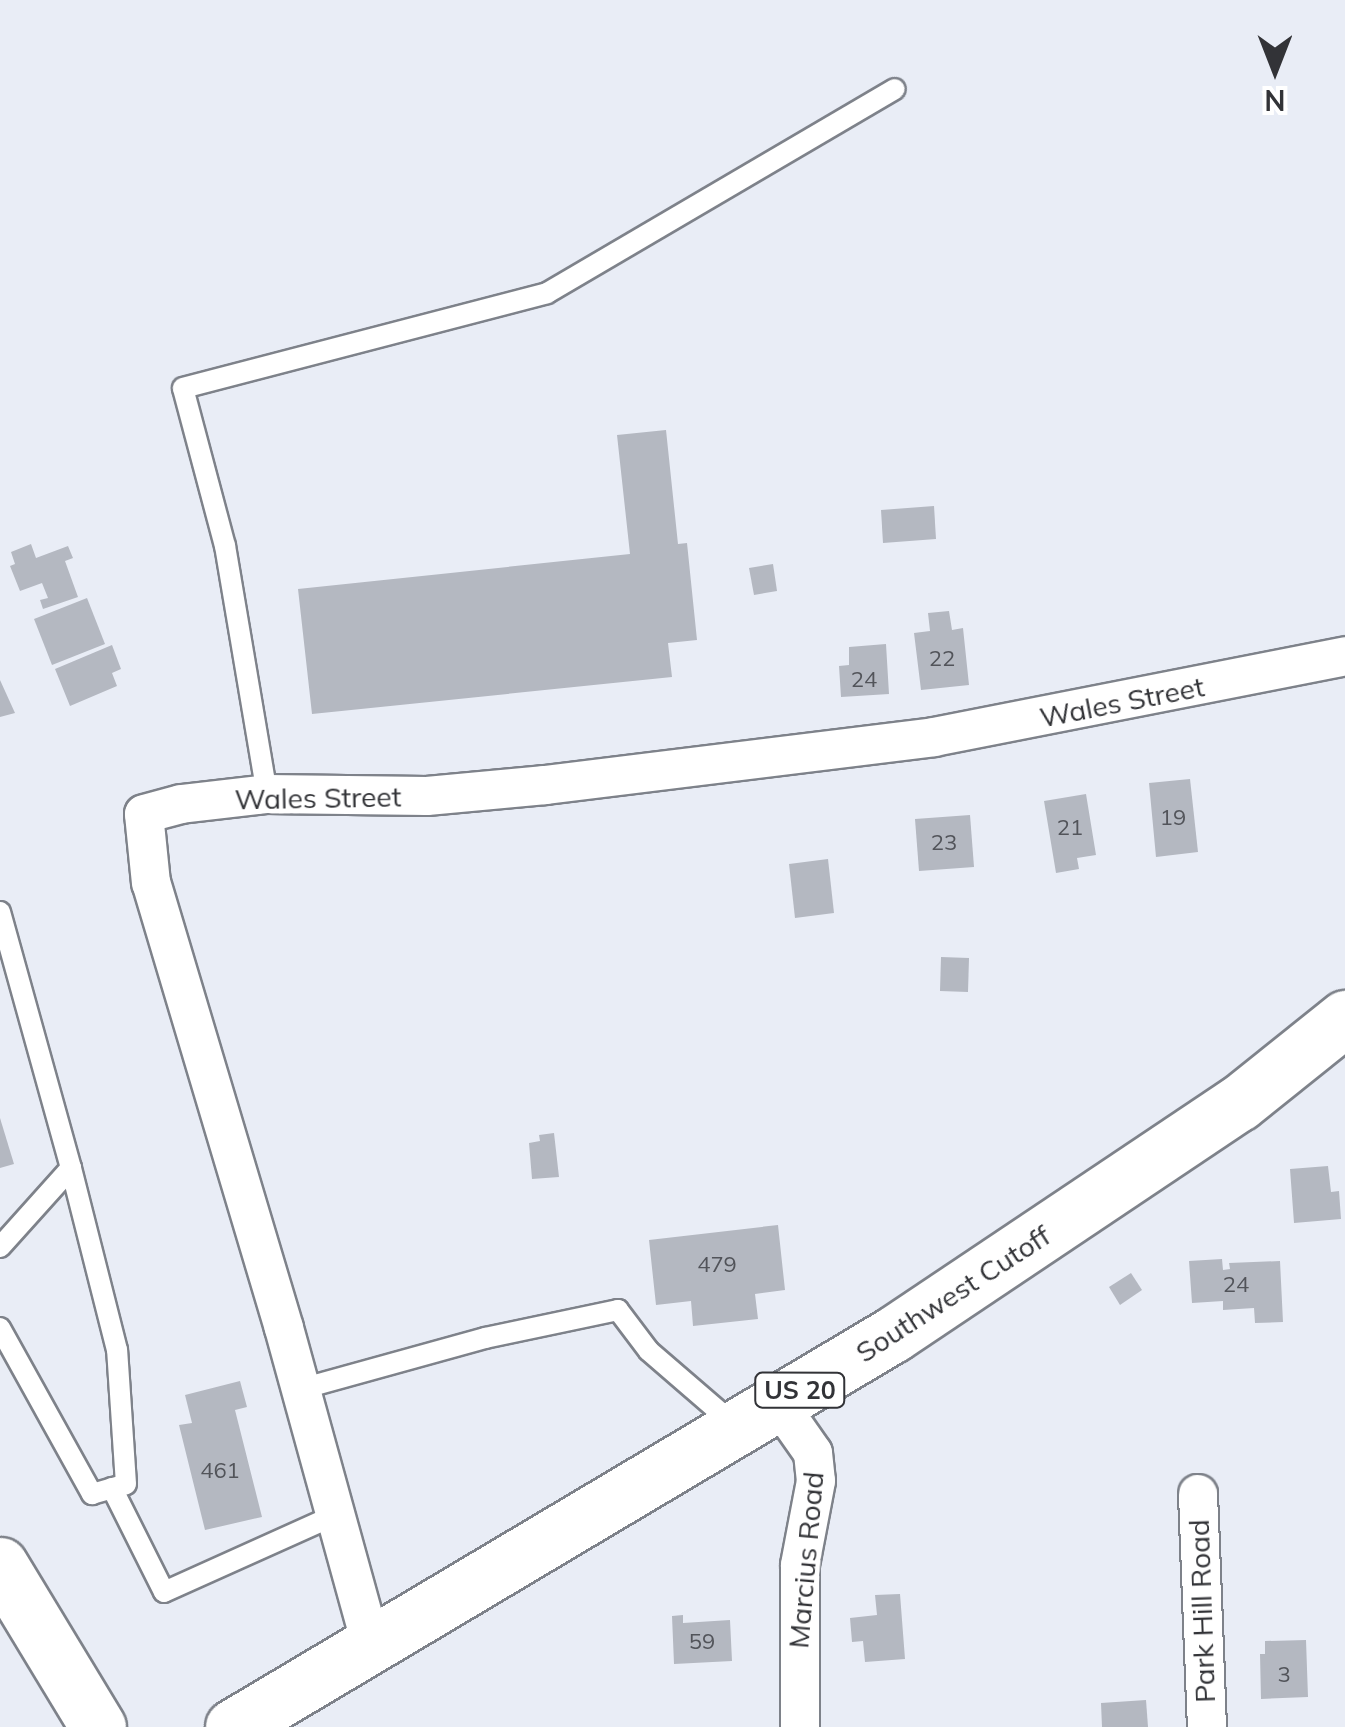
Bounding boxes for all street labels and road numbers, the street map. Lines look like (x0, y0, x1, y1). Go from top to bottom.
street label: Wales Street (1037, 670, 1207, 734)
street label: Wales Street (234, 780, 402, 816)
street label: Southwest Cutoff (850, 1219, 1056, 1369)
road number: US 20 (752, 1370, 848, 1410)
street label: Marcius Road (782, 1470, 830, 1650)
street label: Park Hill Road (1182, 1519, 1222, 1703)

